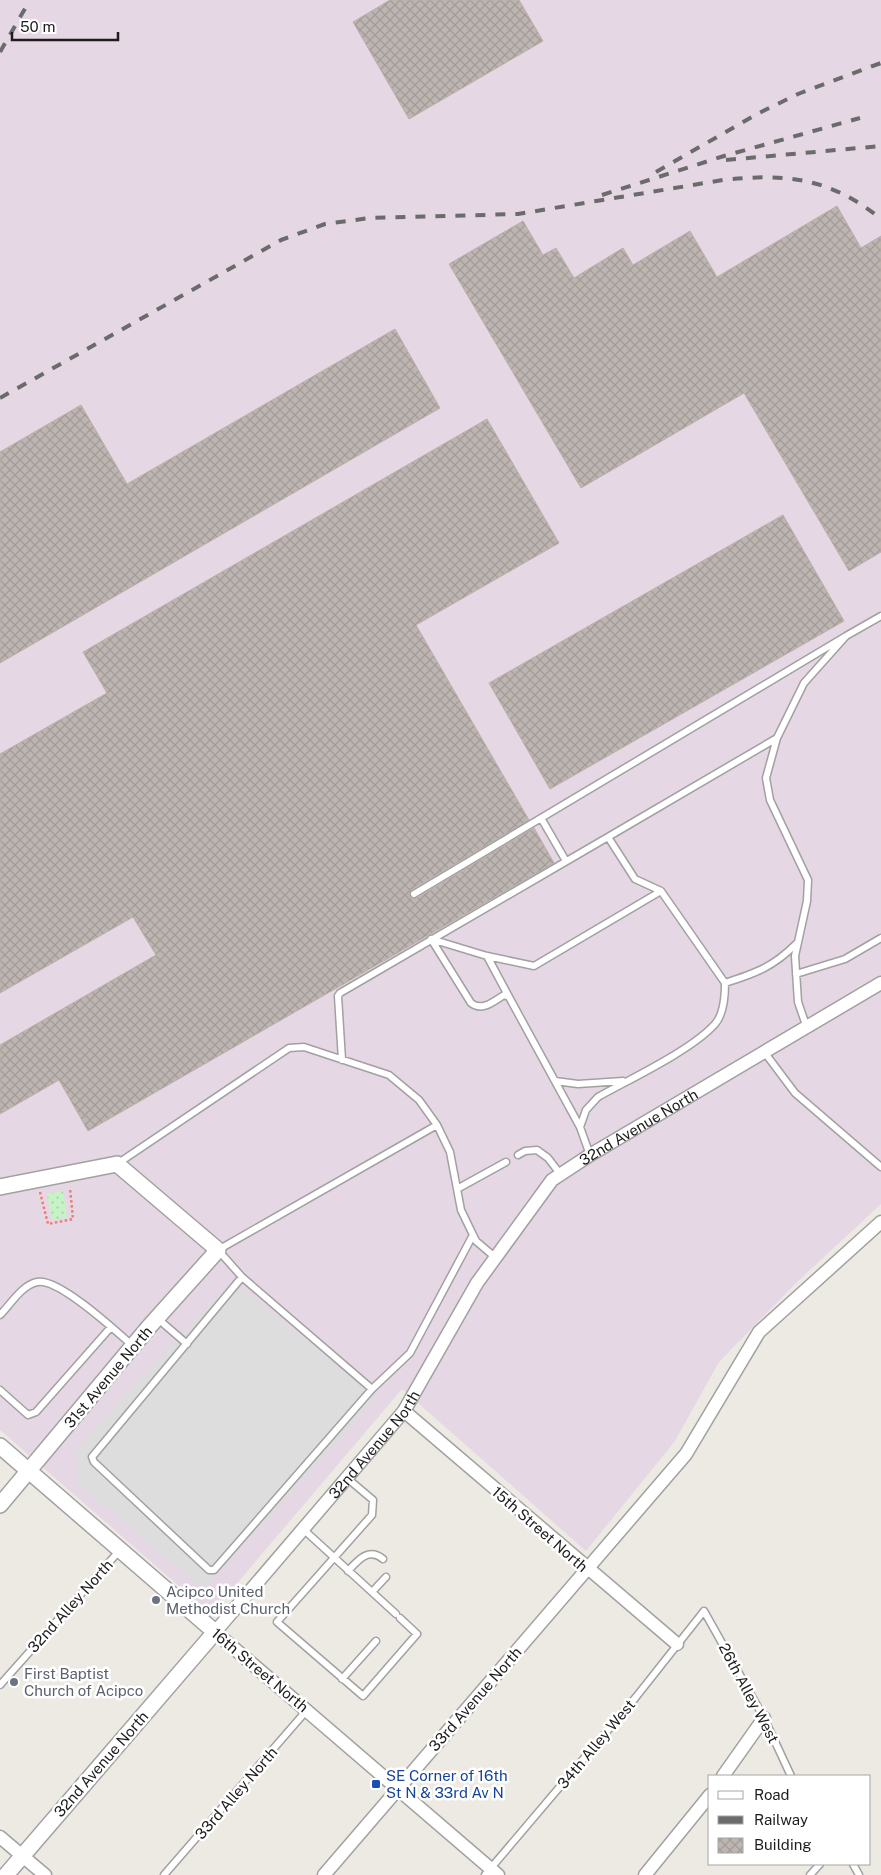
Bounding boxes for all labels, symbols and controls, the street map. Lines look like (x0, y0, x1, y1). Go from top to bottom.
scale bar (12, 10, 119, 42)
text: 50 m (20, 18, 55, 35)
street label: 32nd Avenue North (576, 1085, 700, 1168)
street label: 31st Avenue North (61, 1323, 155, 1431)
street label: 32nd Avenue North (325, 1387, 423, 1502)
street label: 15th Street North (489, 1483, 591, 1575)
street label: 32nd Alley North (24, 1556, 116, 1656)
place label: Acipco United Methodist Church (166, 1583, 290, 1617)
marker: Acipco United Methodist Church (150, 1594, 162, 1606)
street label: 16th Street North (208, 1625, 312, 1715)
street label: 26th Alley West (716, 1640, 783, 1746)
street label: 33rd Avenue North (425, 1644, 525, 1754)
place label: First Baptist Church of Acipco (24, 1665, 143, 1699)
marker: First Baptist Church of Acipco (8, 1676, 20, 1688)
street label: 34th Alley West (554, 1696, 638, 1792)
street label: 32nd Avenue North (50, 1708, 152, 1820)
street label: 33rd Alley North (191, 1744, 281, 1842)
place label: SE Corner of 16th St N & 33rd Av N (386, 1767, 508, 1801)
legend (708, 1775, 871, 1865)
marker: SE Corner of 16th St N & 33rd Av N (370, 1778, 382, 1790)
text: Road (754, 1786, 790, 1803)
text: Railway (754, 1811, 808, 1828)
text: Building (754, 1836, 812, 1853)

